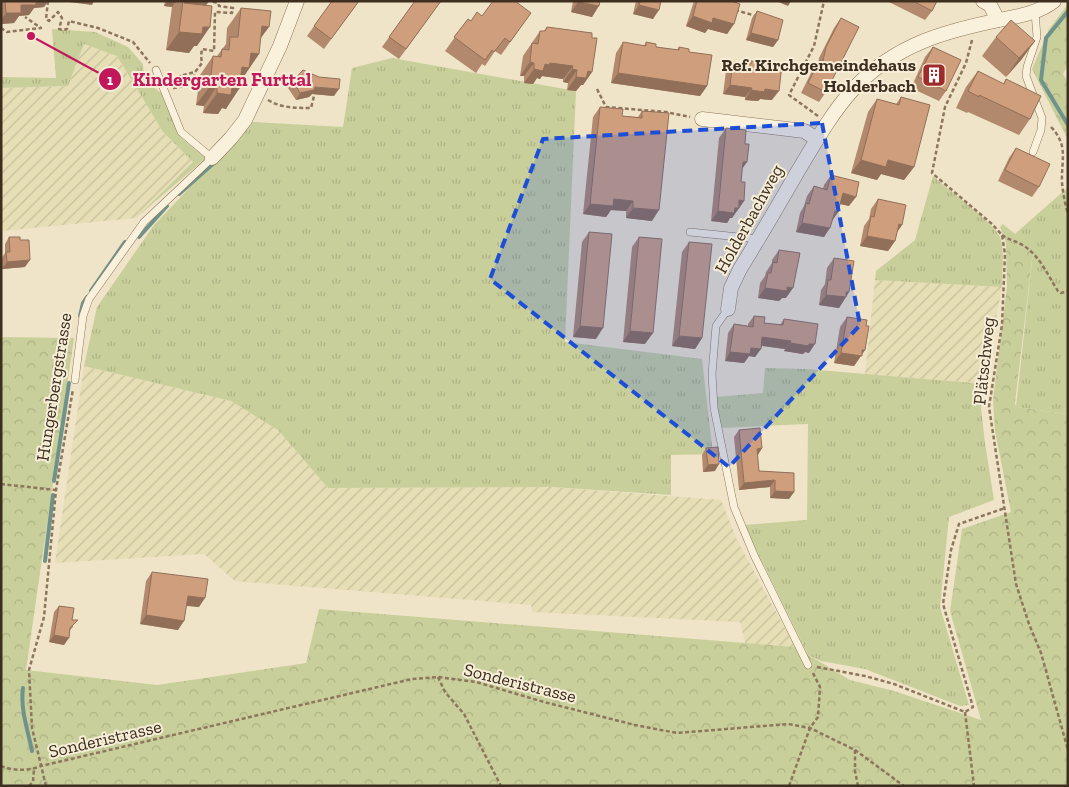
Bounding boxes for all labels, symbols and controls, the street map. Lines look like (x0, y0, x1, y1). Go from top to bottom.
place label: Ref. Kirchgemeindehaus Holderbach (721, 54, 917, 97)
callout: Kindergarten Furttal (98, 62, 322, 96)
building icon: Ref. Kirchgemeindehaus Holderbach (921, 62, 947, 88)
text: Kindergarten Furttal (133, 68, 312, 91)
text: 1 (107, 71, 113, 89)
street label: Holderbachweg (710, 160, 788, 277)
street label: Hungerbergstrasse (31, 311, 77, 463)
street label: Plätschweg (968, 316, 1000, 406)
street label: Sonderistrasse (461, 658, 579, 708)
street label: Sonderistrasse (46, 715, 164, 763)

